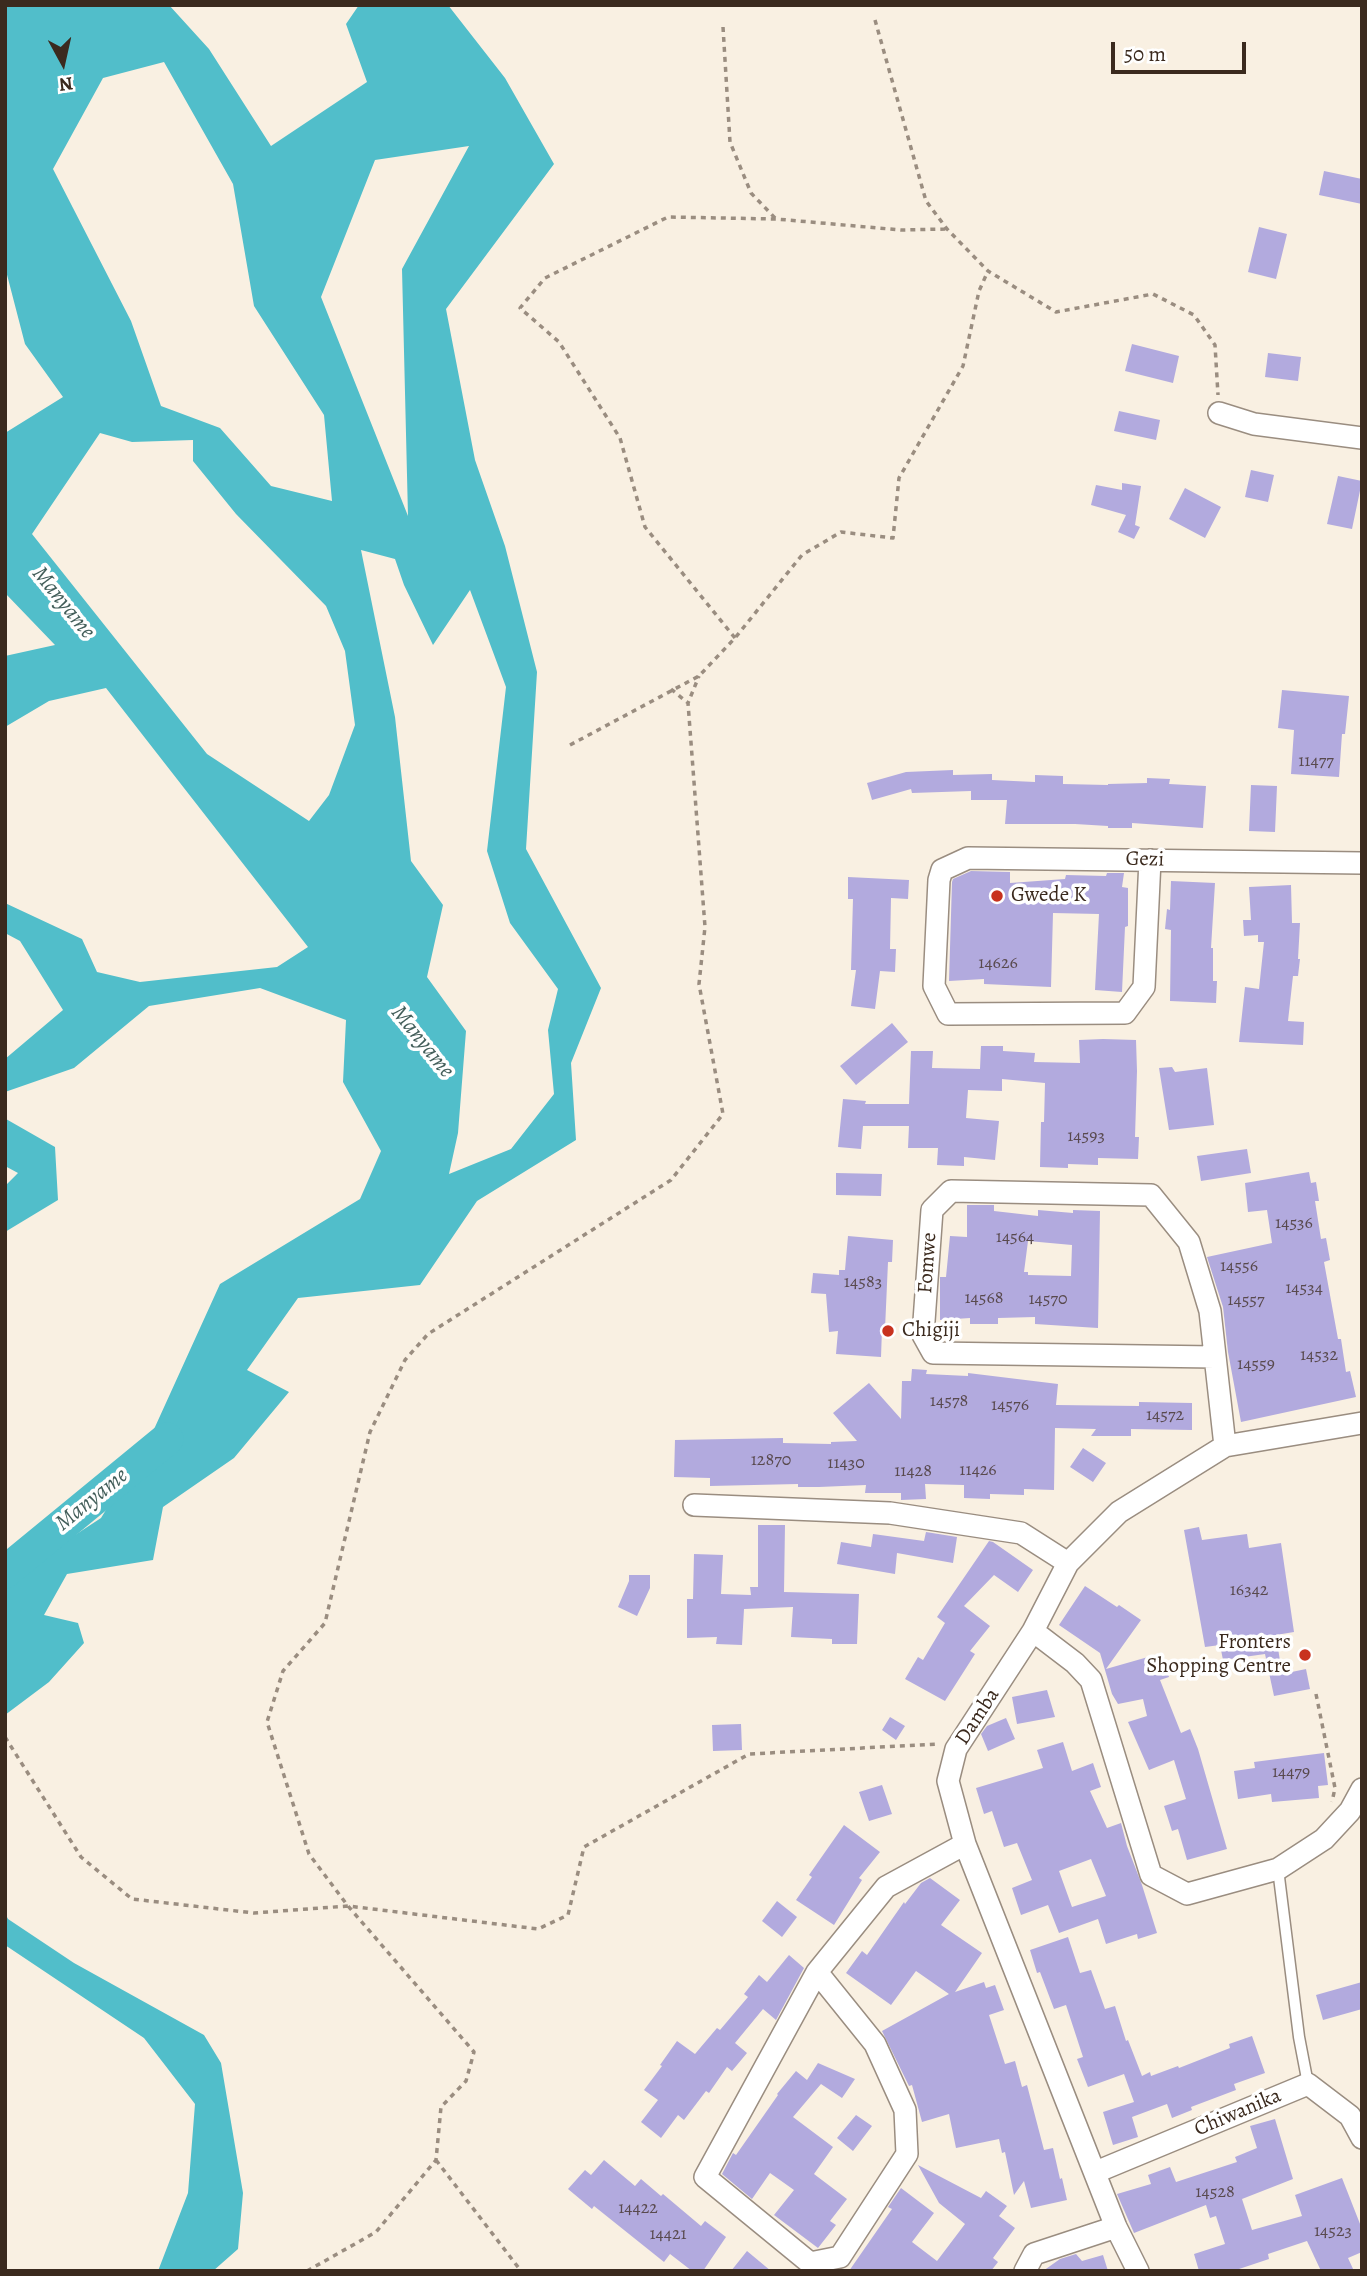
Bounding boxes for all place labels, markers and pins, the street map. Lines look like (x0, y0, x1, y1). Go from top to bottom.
place label: Gwede K (1011, 883, 1086, 909)
marker: Gwede K (989, 888, 1005, 904)
place label: Chigiji (902, 1318, 960, 1344)
marker: Chigiji (880, 1323, 896, 1339)
place label: Fronters Shopping Centre (1146, 1630, 1291, 1680)
marker: Fronters Shopping Centre (1297, 1647, 1313, 1663)

